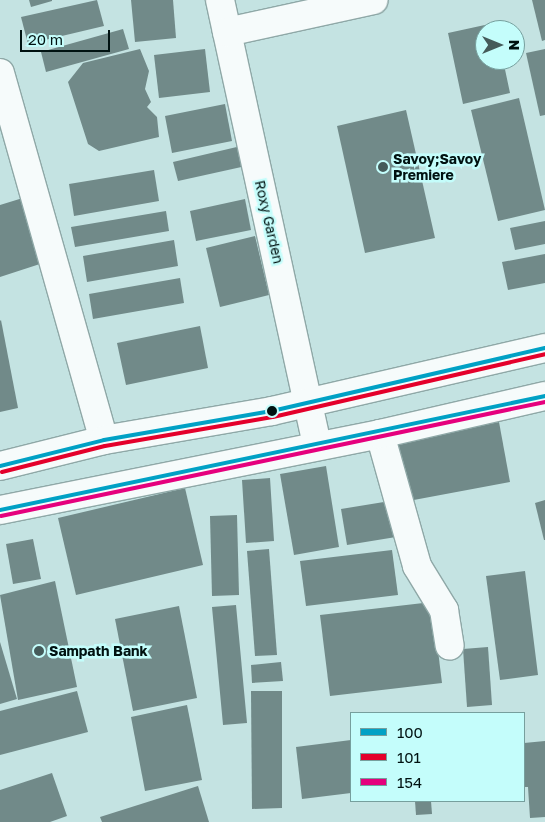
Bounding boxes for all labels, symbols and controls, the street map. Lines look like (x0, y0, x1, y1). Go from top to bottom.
scale bar (22, 20, 112, 52)
north arrow (475, 20, 525, 70)
text: 20 m (28, 30, 63, 48)
text: N (506, 40, 523, 50)
place label: Savoy;Savoy Premiere (393, 151, 481, 184)
marker: Savoy;Savoy Premiere (377, 161, 389, 173)
street label: Roxy Garden (251, 179, 287, 265)
unlabelled marker (267, 406, 277, 416)
place label: Sampath Bank (49, 643, 148, 659)
marker: Sampath Bank (33, 645, 45, 657)
legend (350, 712, 525, 802)
text: 100 (397, 723, 423, 741)
text: 101 (397, 748, 421, 766)
text: 154 (397, 773, 422, 791)

